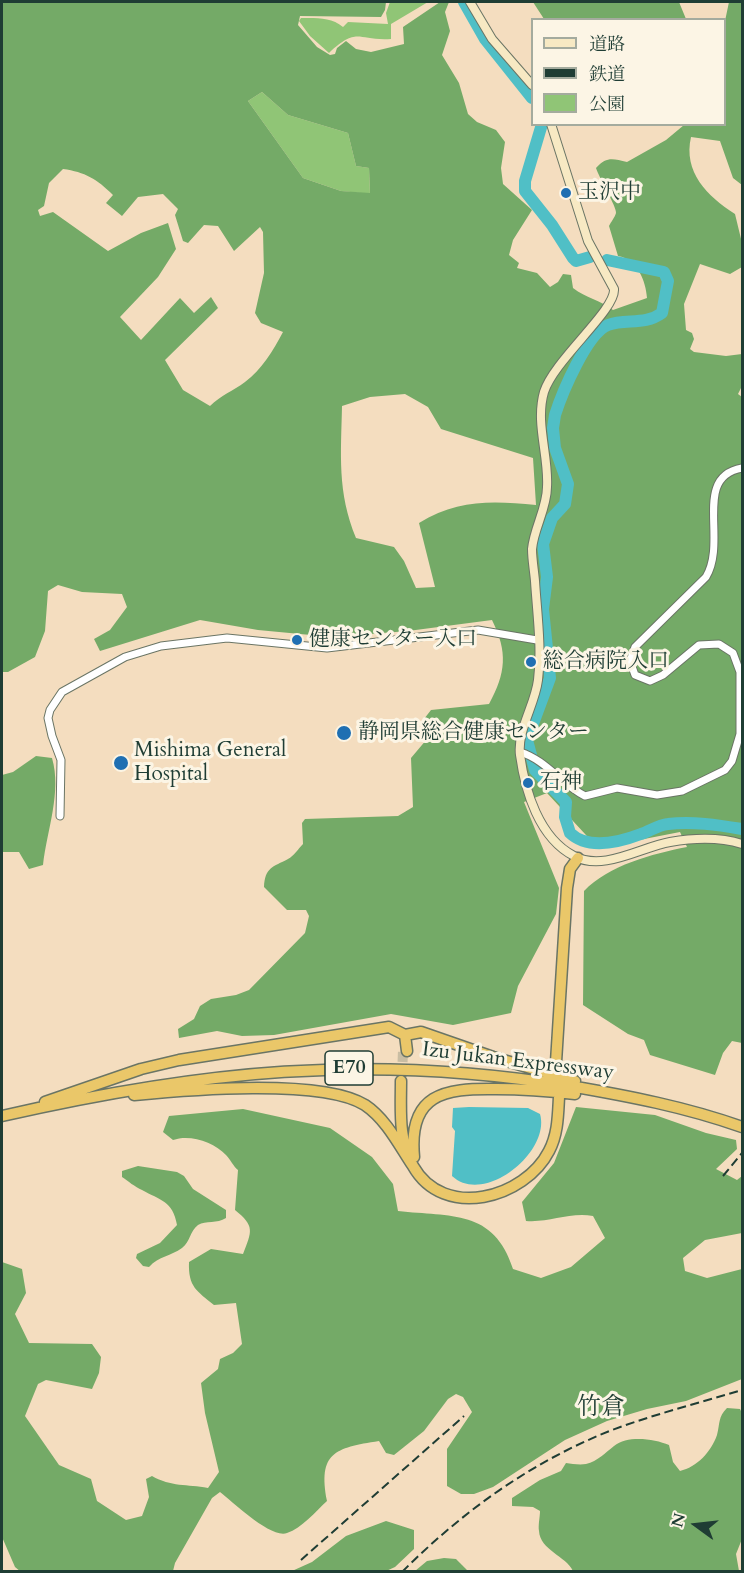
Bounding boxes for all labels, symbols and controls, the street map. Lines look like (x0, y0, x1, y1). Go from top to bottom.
legend (531, 18, 726, 126)
text: 道路 (589, 32, 625, 57)
text: 鉄道 (589, 62, 625, 87)
text: 公園 (589, 92, 625, 117)
place label: 玉沢中 (578, 180, 641, 206)
marker: 玉沢中 (559, 186, 573, 200)
place label: 健康センター入口 (309, 627, 477, 653)
marker: 健康センター入口 (290, 633, 304, 647)
place label: 総合病院入口 (543, 649, 669, 675)
marker: 総合病院入口 (524, 655, 538, 669)
place label: 静岡県総合健康センター (358, 720, 589, 746)
marker: 静岡県総合健康センター (335, 724, 353, 742)
place label: Mishima General Hospital (134, 738, 286, 788)
marker: Mishima General Hospital (112, 754, 130, 772)
place label: 石神 (540, 770, 582, 796)
marker: 石神 (521, 776, 535, 790)
street label: Izu Jukan Expressway (421, 1038, 615, 1086)
road number: E70 (325, 1051, 373, 1085)
district label: 竹倉 (577, 1394, 625, 1422)
north arrow (666, 1495, 726, 1555)
text: N (666, 1511, 691, 1530)

